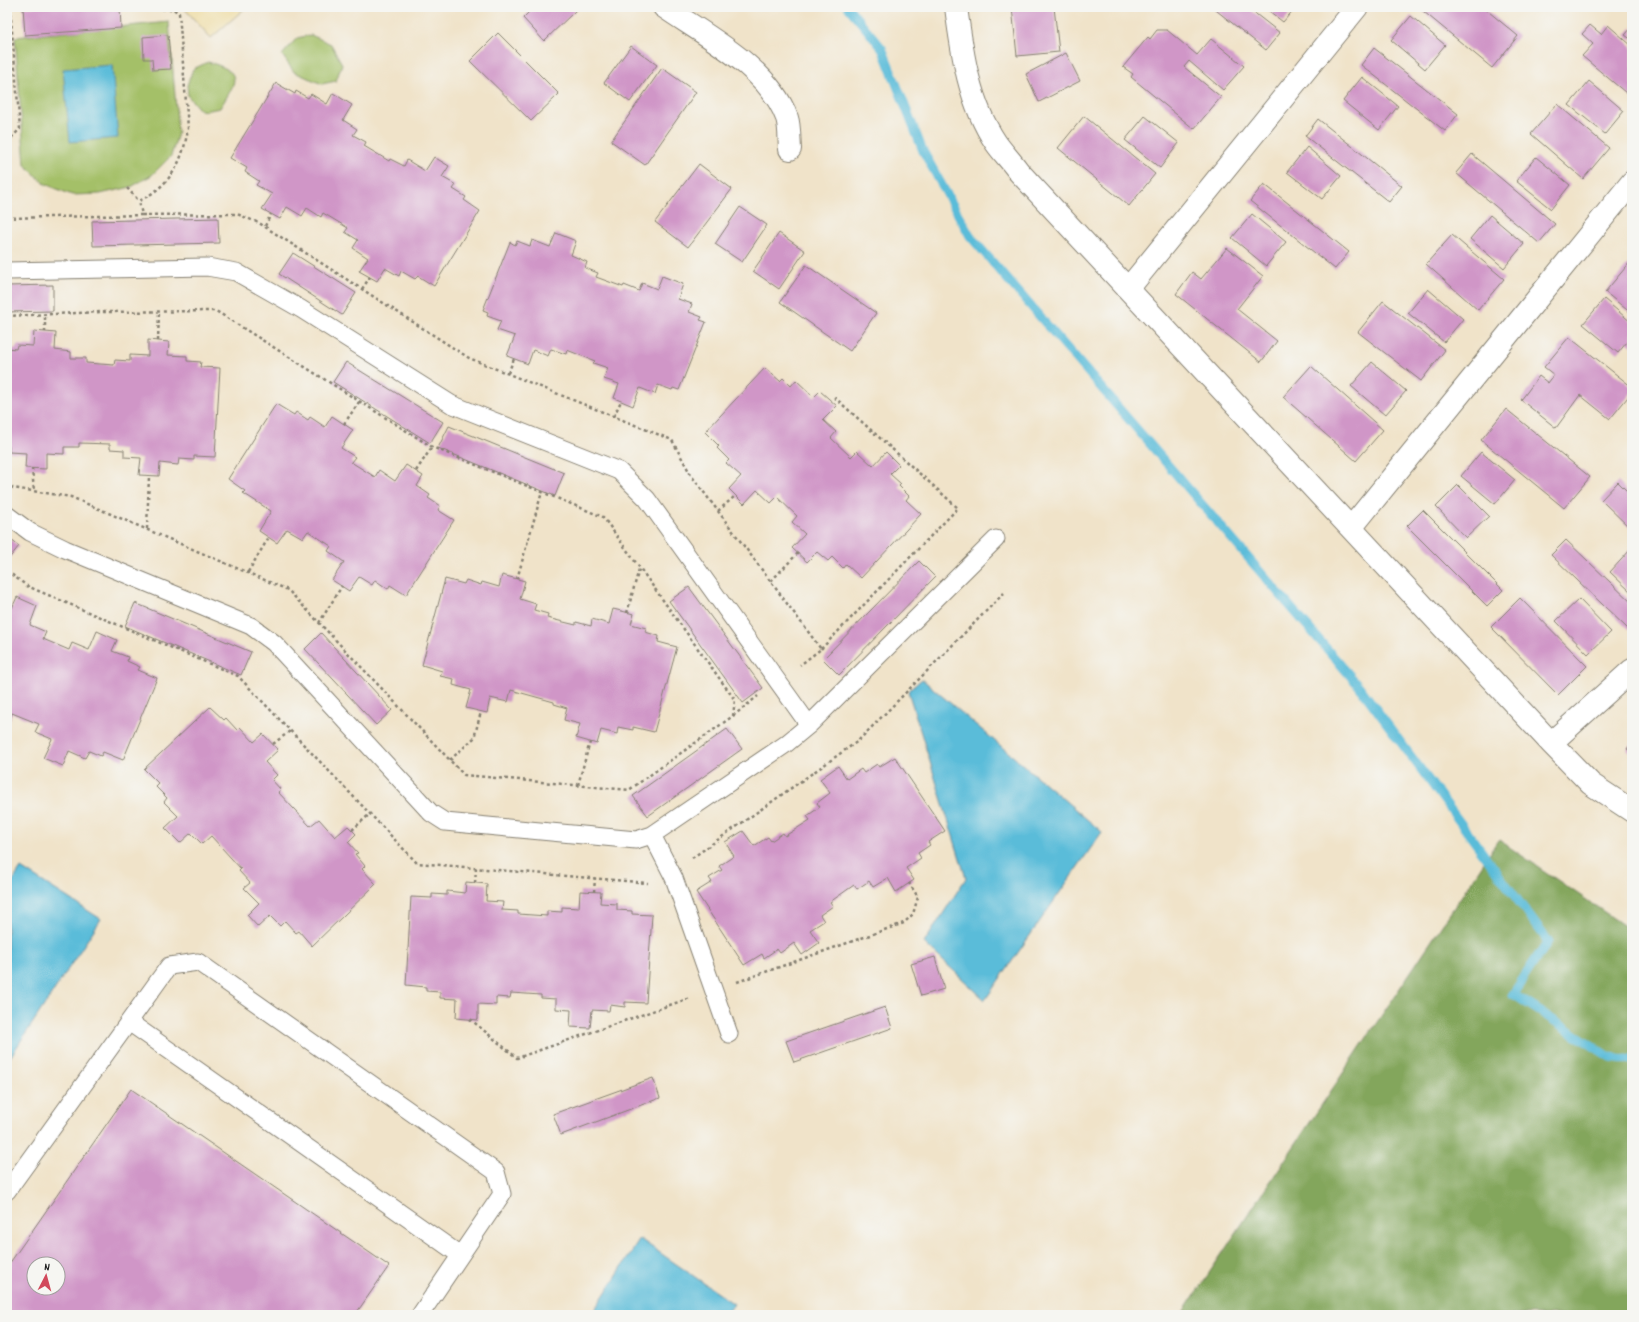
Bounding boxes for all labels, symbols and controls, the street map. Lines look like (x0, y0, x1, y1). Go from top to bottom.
north arrow (26, 1256, 66, 1296)
text: N (43, 1260, 51, 1276)

